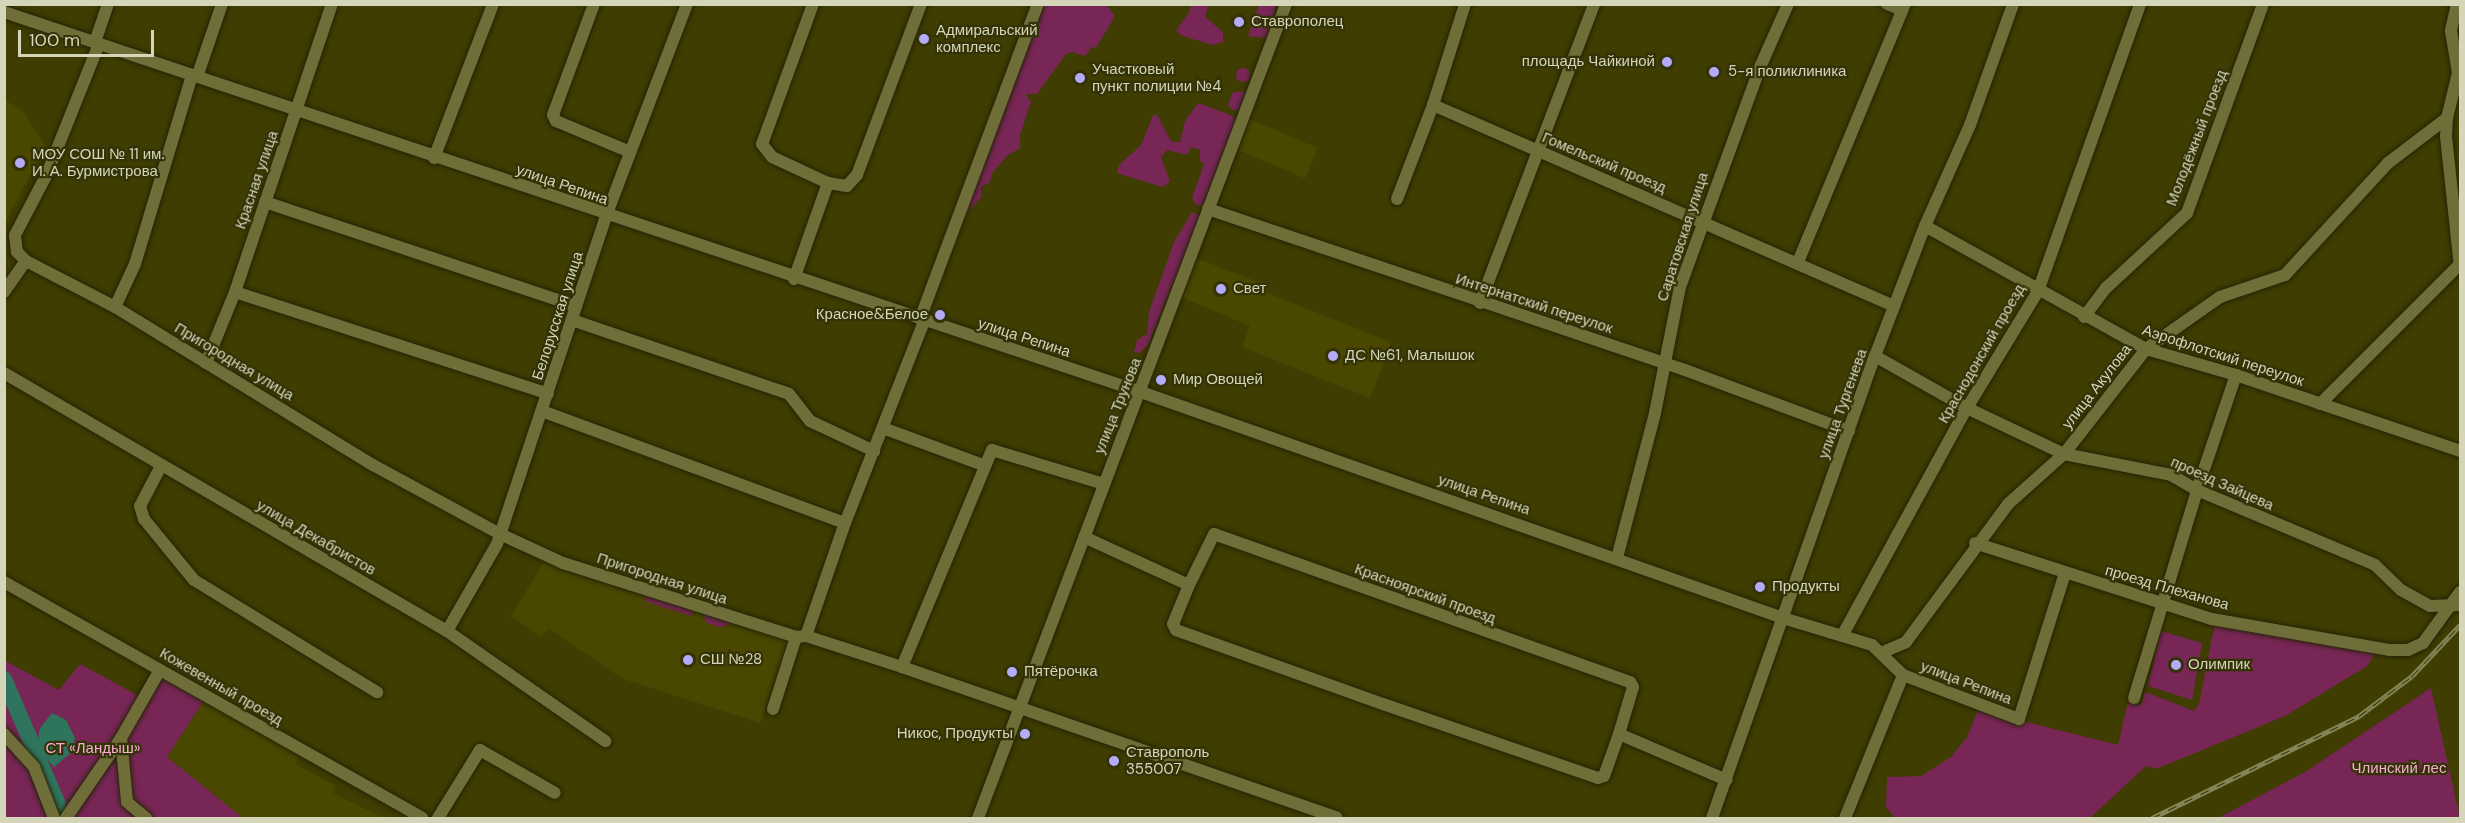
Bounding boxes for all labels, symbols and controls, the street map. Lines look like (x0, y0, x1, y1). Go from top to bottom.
place label: Ставрополец (1251, 13, 1343, 31)
marker: Ставрополец (1232, 15, 1246, 29)
scale bar (21, 18, 158, 56)
place label: Адмиральский комплекс (936, 21, 1038, 56)
text: 100 m (29, 28, 80, 52)
marker: Адмиральский комплекс (917, 32, 931, 46)
place label: площадь Чайкиной (1522, 53, 1655, 71)
marker: площадь Чайкиной (1660, 55, 1674, 69)
place label: Участковый пункт полиции №4 (1092, 60, 1221, 95)
marker: 5-я поликлиника (1705, 63, 1723, 81)
place label: 5-я поликлиника (1728, 63, 1846, 81)
street label: Молодёжный проезд (2163, 67, 2231, 209)
marker: Участковый пункт полиции №4 (1073, 71, 1087, 85)
street label: Красная улица (232, 128, 282, 232)
street label: Гомельский проезд (1539, 129, 1669, 197)
place label: МОУ СОШ № 11 им. И. А. Бурмистрова (32, 145, 164, 180)
marker: МОУ СОШ № 11 им. И. А. Бурмистрова (13, 156, 27, 170)
street label: улица Репина (514, 161, 610, 209)
street label: Саратовская улица (1654, 170, 1712, 304)
street label: Белорусская улица (529, 249, 587, 383)
street label: Интернатский переулок (1453, 270, 1615, 338)
place label: Свет (1233, 280, 1266, 298)
street label: Краснодонский проезд (1935, 281, 2029, 427)
marker: Свет (1214, 282, 1228, 296)
place label: Красное&Белое (816, 306, 928, 324)
marker: Красное&Белое (933, 308, 947, 322)
street label: улица Репина (976, 315, 1072, 361)
street label: Пригородная улица (171, 319, 297, 405)
street label: Аэрофлотский переулок (2140, 321, 2306, 391)
street label: улица Акулова (2058, 341, 2136, 433)
place label: ДС №61, Малышок (1345, 347, 1474, 365)
street label: улица Тургенева (1815, 347, 1871, 461)
marker: ДС №61, Малышок (1326, 349, 1340, 363)
street label: улица Трунова (1091, 355, 1145, 457)
place label: Мир Овощей (1173, 371, 1263, 389)
marker: Мир Овощей (1154, 373, 1168, 387)
street label: проезд Зайцева (2168, 453, 2276, 515)
street label: улица Репина (1436, 471, 1532, 519)
street label: улица Декабристов (253, 497, 379, 579)
street label: Пригородная улица (595, 549, 729, 609)
street label: Красноярский проезд (1352, 560, 1498, 628)
street label: проезд Плеханова (2103, 562, 2231, 614)
place label: Продукты (1772, 578, 1840, 596)
marker: Продукты (1753, 580, 1767, 594)
street label: Кожевенный проезд (156, 644, 286, 730)
place label: СШ №28 (700, 651, 762, 669)
marker: СШ №28 (681, 653, 695, 667)
place label: Олимпик (2188, 656, 2250, 674)
street label: улица Репина (1918, 657, 2014, 709)
marker: Олимпик (2169, 658, 2183, 672)
place label: Пятёрочка (1024, 663, 1098, 681)
marker: Пятёрочка (1005, 665, 1019, 679)
place label: Никос, Продукты (897, 725, 1013, 743)
marker: Никос, Продукты (1018, 727, 1032, 741)
park label: СТ «Ландыш» (45, 740, 141, 758)
place label: Ставрополь 355007 (1126, 743, 1209, 778)
marker: Ставрополь 355007 (1107, 754, 1121, 768)
park label: Члинский лес (2352, 760, 2446, 778)

